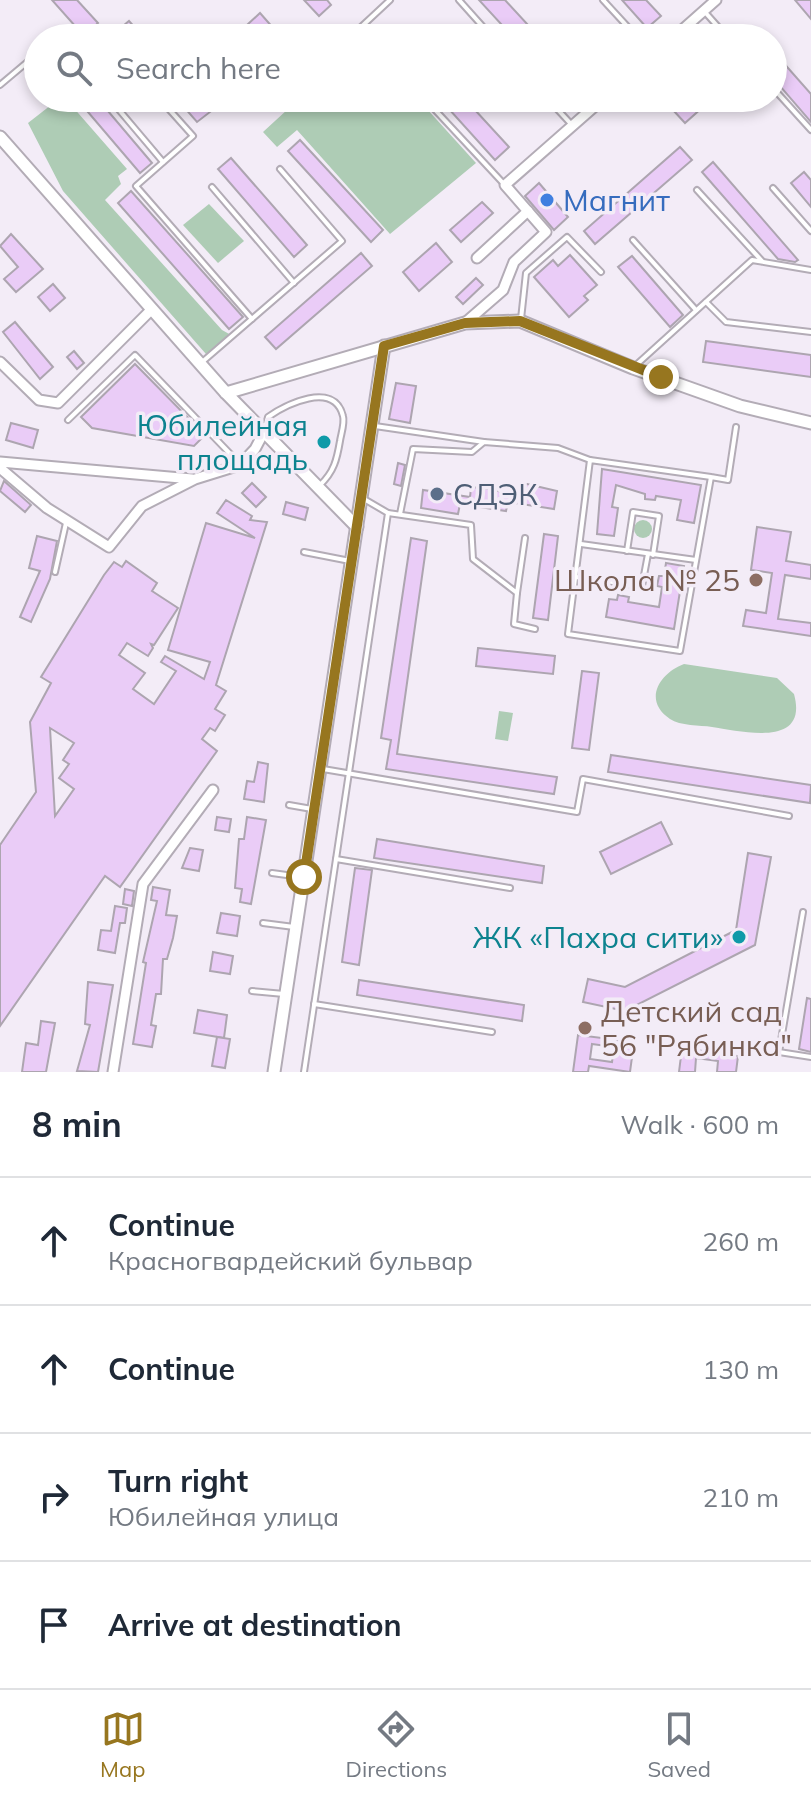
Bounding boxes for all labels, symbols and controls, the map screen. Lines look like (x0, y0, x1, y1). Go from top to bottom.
search box (24, 24, 787, 112)
icon: search (52, 46, 96, 90)
text: Search here (116, 49, 281, 87)
place label: Магнит (563, 181, 670, 219)
marker: Магнит (538, 191, 556, 209)
route end (643, 359, 679, 395)
place label: Юбилейная площадь (137, 406, 308, 478)
marker: Юбилейная площадь (315, 433, 333, 451)
place label: СДЭК (453, 475, 538, 513)
marker: СДЭК (428, 485, 446, 503)
place label: Школа № 25 (554, 561, 740, 599)
marker: Школа № 25 (747, 571, 765, 589)
route start (286, 859, 322, 895)
place label: ЖК «Пахра сити» (472, 918, 723, 956)
marker: ЖК «Пахра сити» (730, 928, 748, 946)
place label: Детский сад 56 "Рябинка" (601, 992, 792, 1064)
marker: Детский сад 56 "Рябинка" (576, 1019, 594, 1037)
text: 8 min (32, 1103, 122, 1146)
text: Walk · 600 m (620, 1108, 779, 1141)
text: Continue (108, 1206, 235, 1244)
icon: ahead (32, 1219, 76, 1263)
text: 260 m (703, 1225, 779, 1258)
text: Красногвардейский бульвар (108, 1244, 473, 1277)
icon: ahead (32, 1347, 76, 1391)
text: Continue (108, 1350, 235, 1388)
text: 130 m (703, 1353, 779, 1386)
text: Turn right (108, 1462, 248, 1500)
icon: right (32, 1475, 76, 1519)
text: 210 m (703, 1481, 779, 1514)
text: Юбилейная улица (108, 1500, 339, 1533)
icon: arrive (32, 1603, 76, 1647)
text: Arrive at destination (108, 1606, 402, 1644)
tab: Map (100, 1707, 145, 1783)
tab: Directions (346, 1707, 447, 1783)
tab: Saved (647, 1707, 711, 1783)

